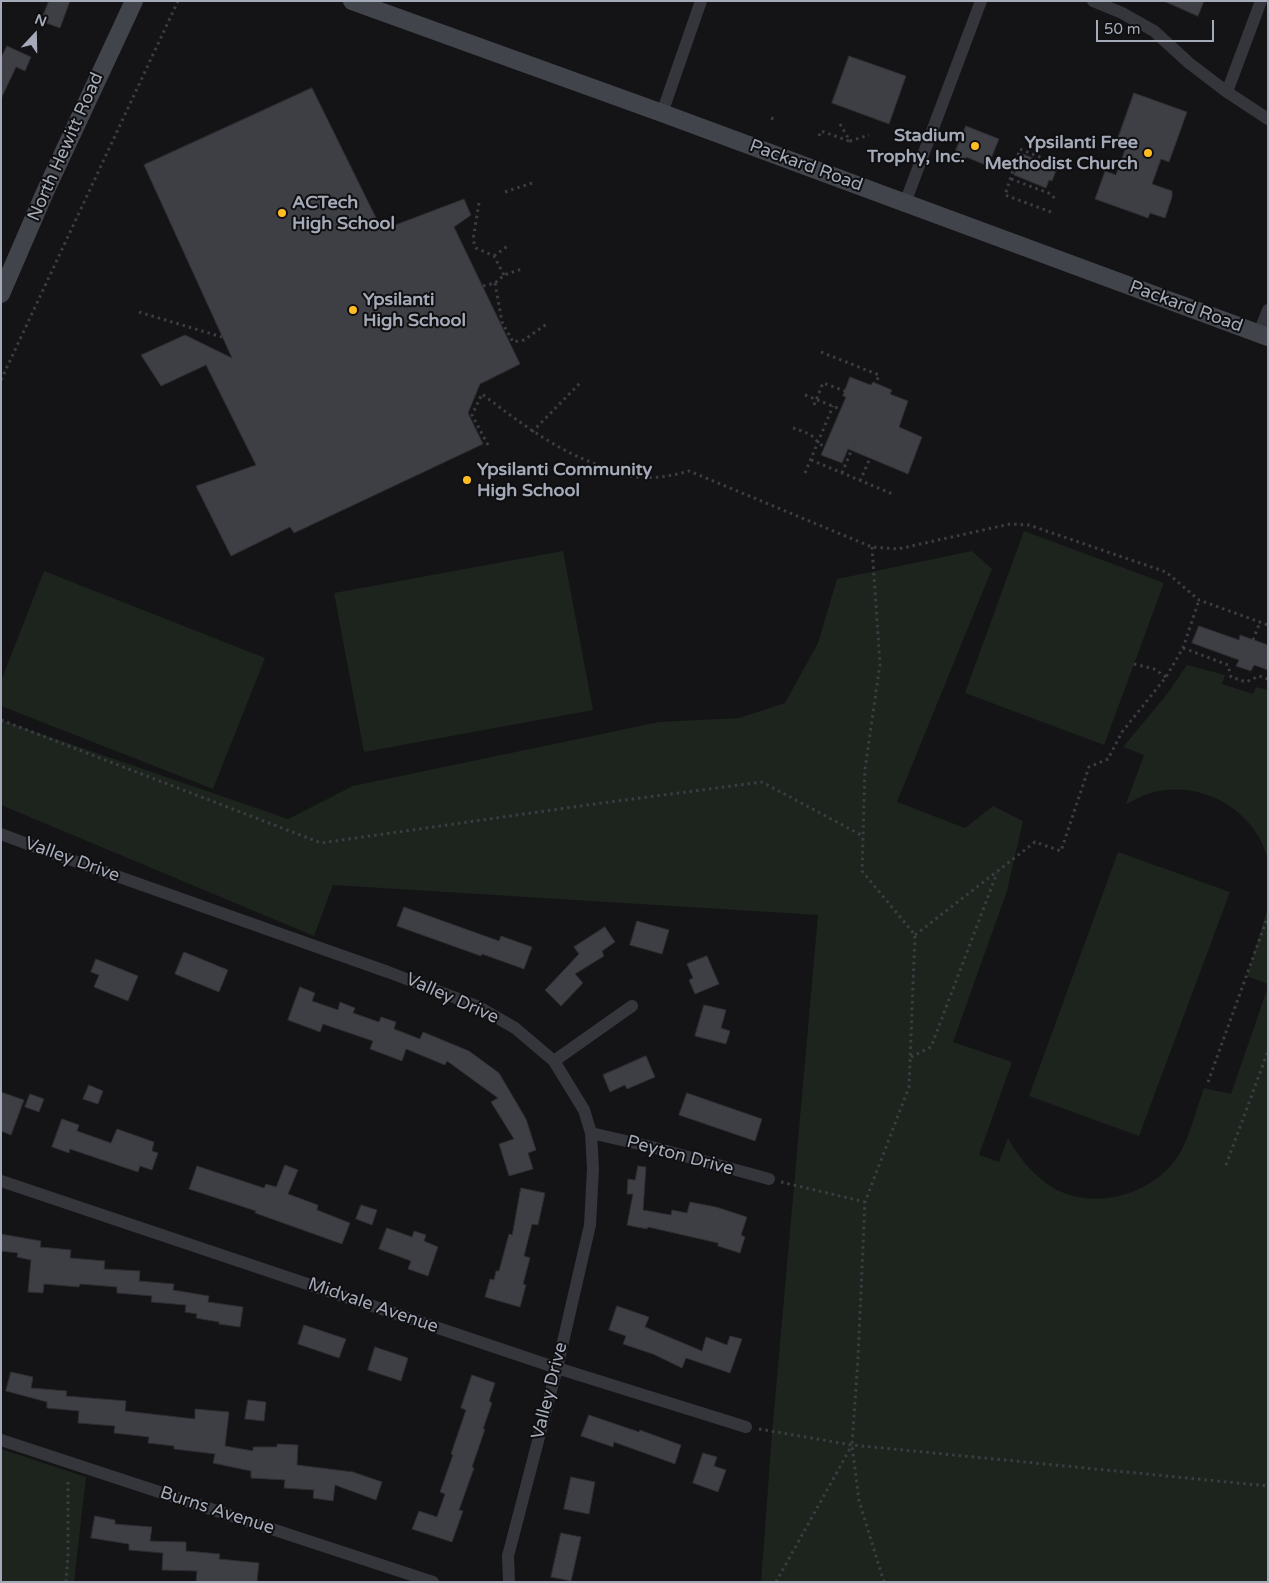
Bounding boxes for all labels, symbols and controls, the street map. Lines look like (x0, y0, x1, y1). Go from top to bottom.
north arrow (10, 10, 60, 60)
scale bar (1099, 10, 1216, 42)
text: N (32, 11, 49, 30)
text: 50 m (1104, 20, 1141, 38)
street label: North Hewitt Road (24, 69, 108, 225)
place label: Stadium Trophy, Inc. (867, 125, 965, 168)
place label: Ypsilanti Free Methodist Church (984, 132, 1138, 174)
street label: Packard Road (746, 136, 866, 196)
marker: Stadium Trophy, Inc. (969, 140, 981, 152)
marker: Ypsilanti Free Methodist Church (1142, 147, 1154, 159)
place label: ACTech High School (292, 192, 395, 234)
marker: ACTech High School (276, 207, 288, 219)
street label: Packard Road (1126, 277, 1246, 337)
place label: Ypsilanti High School (363, 289, 466, 332)
marker: Ypsilanti High School (347, 304, 359, 316)
place label: Ypsilanti Community High School (477, 459, 652, 502)
marker: Ypsilanti Community High School (461, 474, 473, 486)
street label: Valley Drive (22, 833, 122, 887)
street label: Valley Drive (402, 969, 502, 1029)
street label: Peyton Drive (624, 1131, 736, 1181)
street label: Midvale Avenue (305, 1274, 441, 1338)
street label: Valley Drive (528, 1340, 572, 1442)
street label: Burns Avenue (157, 1482, 277, 1540)

